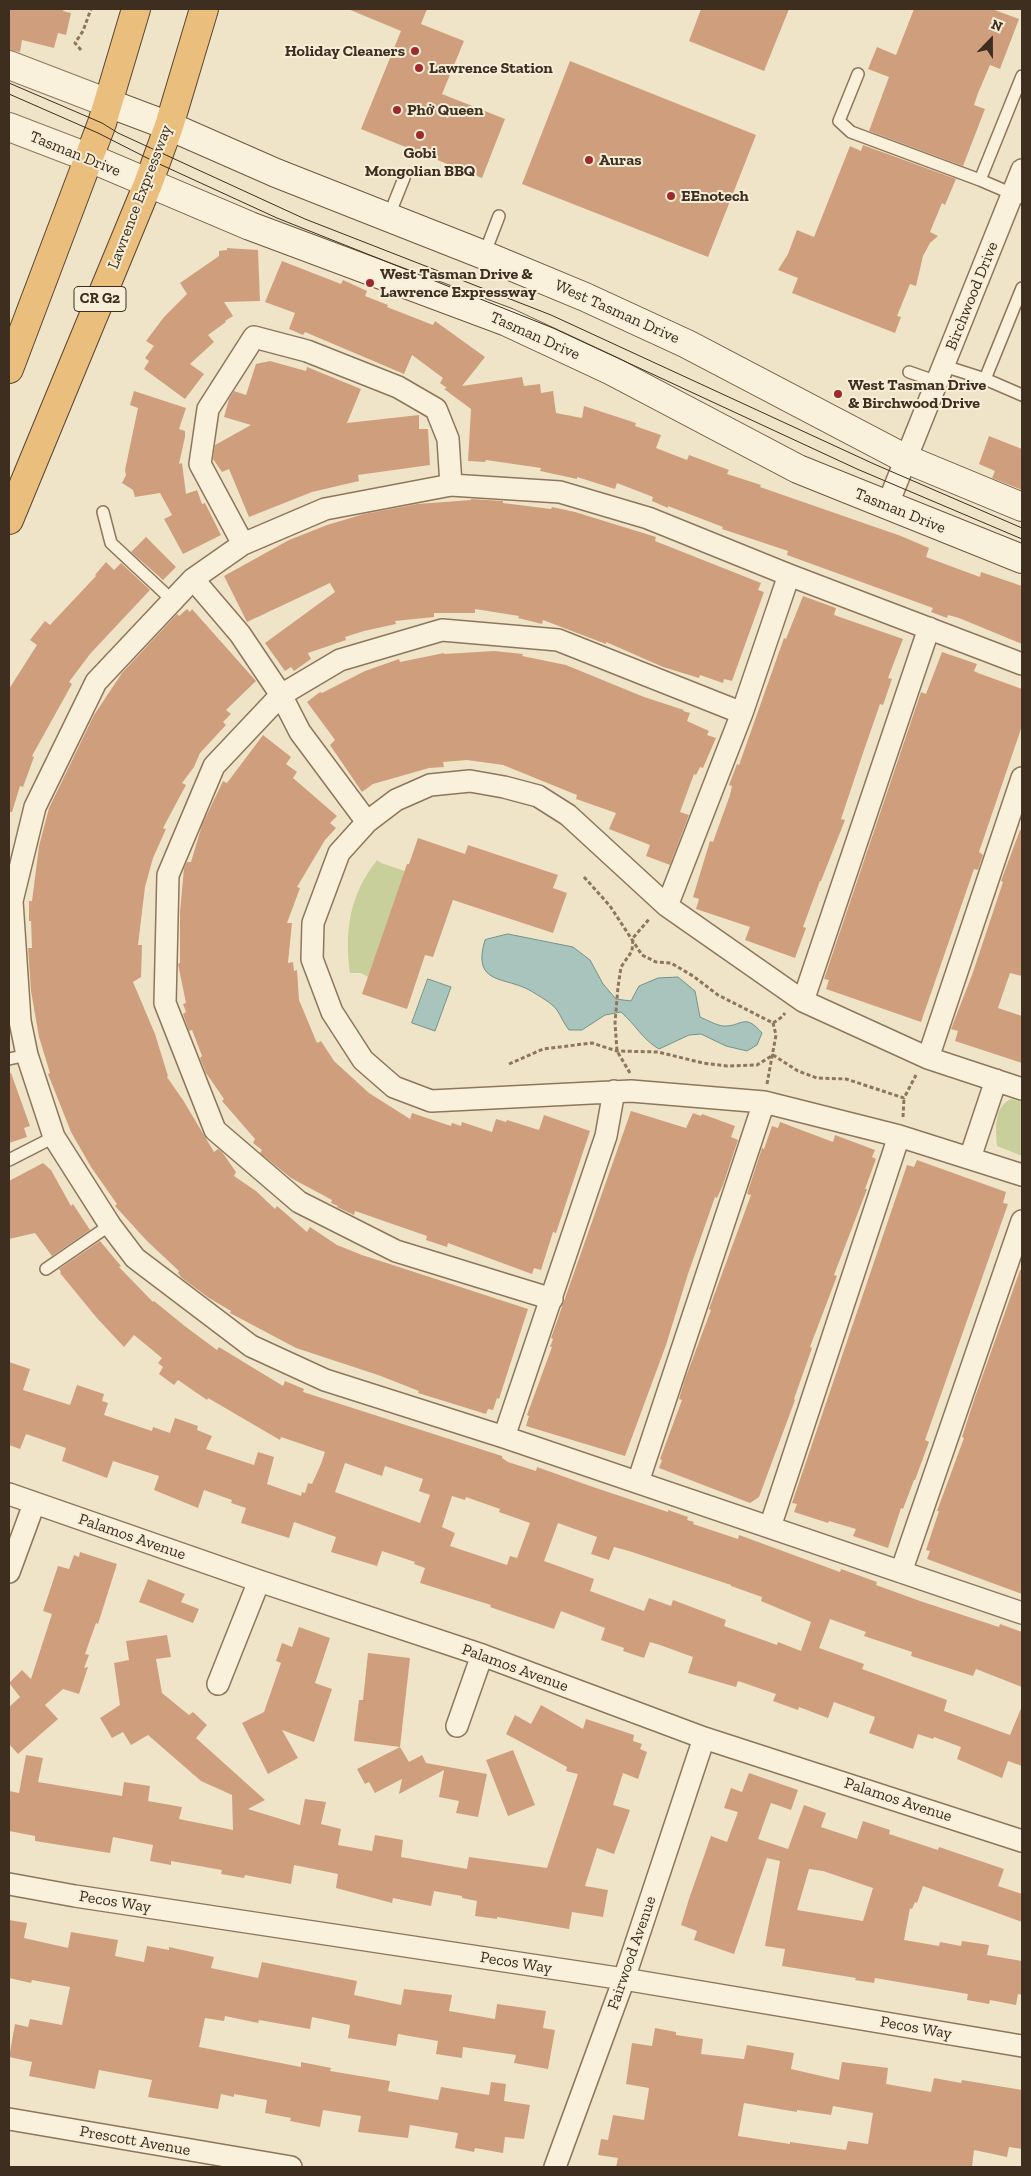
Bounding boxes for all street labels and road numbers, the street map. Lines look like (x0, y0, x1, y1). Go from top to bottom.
street label: Lawrence Expressway (104, 122, 176, 272)
street label: Tasman Drive (27, 127, 123, 181)
street label: Birchwood Drive (941, 239, 1003, 353)
street label: West Tasman Drive (552, 276, 682, 348)
road number: CR G2 (74, 286, 126, 312)
street label: Tasman Drive (487, 308, 583, 364)
street label: Tasman Drive (852, 484, 948, 538)
street label: Palamos Avenue (76, 1510, 188, 1564)
street label: Palamos Avenue (459, 1640, 571, 1696)
street label: Palamos Avenue (842, 1774, 954, 1826)
street label: Pecos Way (78, 1887, 152, 1917)
street label: Fairwood Avenue (604, 1893, 660, 2013)
street label: Pecos Way (479, 1948, 553, 1978)
street label: Pecos Way (879, 2012, 953, 2044)
street label: Prescott Avenue (78, 2122, 192, 2160)

